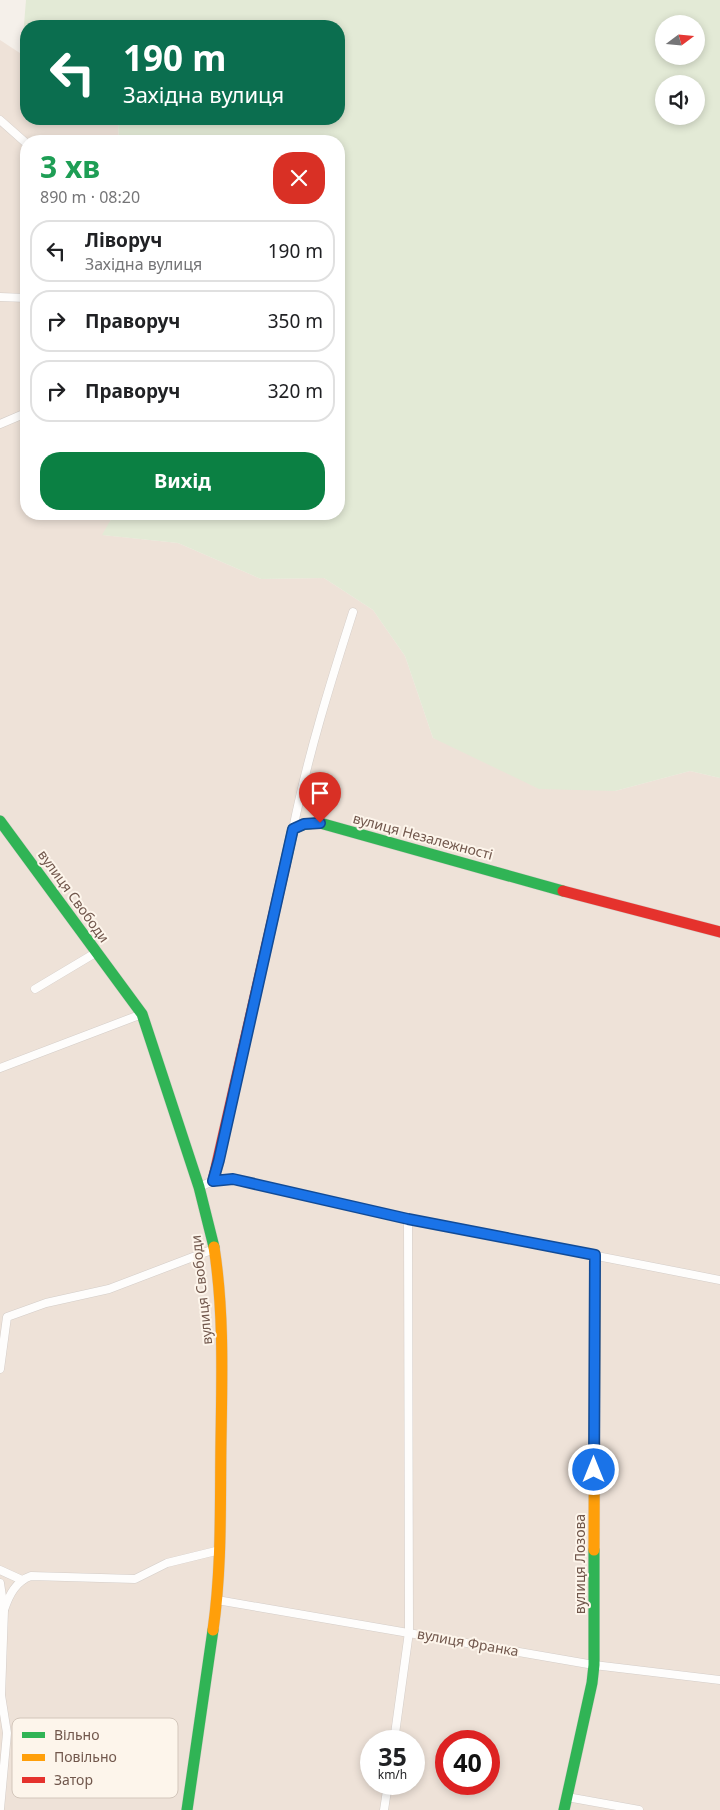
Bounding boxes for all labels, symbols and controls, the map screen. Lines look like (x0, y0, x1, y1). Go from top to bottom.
north arrow (655, 15, 705, 65)
map controls (655, 15, 705, 125)
text: 190 m (123, 34, 226, 81)
icon: left (40, 40, 105, 105)
button: sound (655, 75, 705, 125)
text: Західна вулиця (123, 79, 284, 109)
text: 3 хв (40, 146, 100, 187)
button: close (273, 152, 325, 204)
text: 890 m · 08:20 (40, 186, 140, 208)
text: Ліворуч (85, 227, 162, 253)
icon: left (42, 237, 70, 265)
text: 190 m (268, 238, 323, 264)
text: Західна вулиця (85, 253, 202, 275)
icon: right (42, 307, 70, 335)
text: Праворуч (85, 308, 180, 334)
text: 350 m (268, 308, 323, 334)
icon: right (42, 377, 70, 405)
text: Праворуч (85, 378, 180, 404)
text: 320 m (268, 378, 323, 404)
button: Вихід (40, 452, 325, 510)
pin (299, 772, 341, 823)
icon: arrive (306, 779, 334, 807)
street label: вулиця Незалежності (351, 808, 495, 864)
street label: вулиця Свободи (34, 846, 114, 946)
street label: вулиця Свободи (186, 1234, 216, 1346)
position arrow (567, 1443, 619, 1495)
street label: вулиця Лозова (570, 1514, 589, 1614)
street label: вулиця Франка (416, 1624, 520, 1660)
legend (12, 1718, 178, 1798)
text: Вільно (54, 1725, 99, 1744)
speed limit sign: 40 (435, 1730, 500, 1795)
text: 35 (378, 1739, 407, 1773)
text: Повільно (54, 1747, 117, 1766)
text: km/h (378, 1766, 407, 1783)
text: Затор (54, 1770, 93, 1789)

